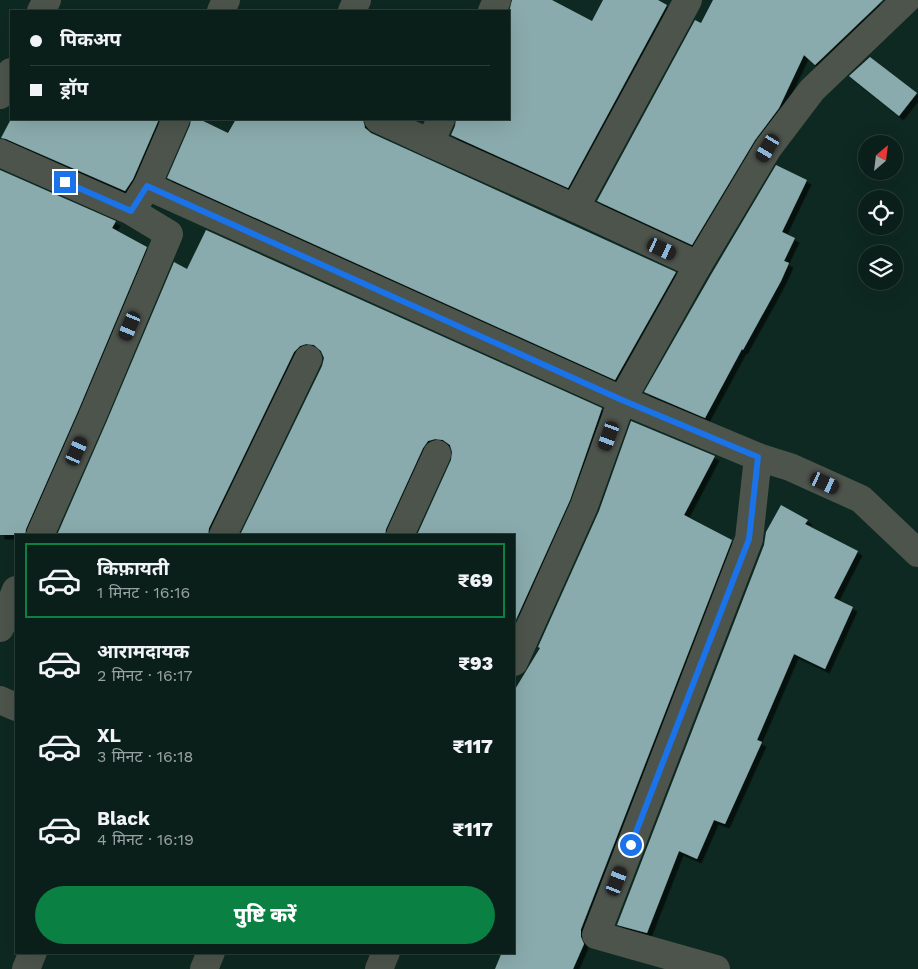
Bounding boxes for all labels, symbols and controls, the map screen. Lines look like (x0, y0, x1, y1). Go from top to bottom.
text: पिकअप (60, 28, 121, 51)
text: ड्रॉप (60, 77, 88, 100)
car (753, 131, 782, 165)
north arrow (858, 135, 902, 180)
map controls (858, 135, 903, 290)
route end (54, 171, 76, 193)
button: locate (858, 190, 903, 235)
car (645, 236, 678, 262)
button: layers (858, 245, 903, 290)
car (117, 309, 142, 343)
car (596, 419, 621, 453)
car (64, 434, 89, 468)
car (808, 470, 841, 496)
text: किफ़ायती (97, 557, 169, 580)
icon: car (37, 558, 82, 603)
text: ₹69 (458, 569, 493, 592)
text: 1 मिनट · 16:16 (97, 583, 190, 602)
text: आरामदायक (97, 640, 189, 663)
icon: car (37, 641, 82, 686)
text: ₹93 (458, 652, 493, 675)
text: 2 मिनट · 16:17 (97, 666, 193, 685)
icon: car (37, 724, 82, 769)
text: XL (97, 724, 121, 747)
text: ₹117 (452, 735, 493, 758)
text: 3 मिनट · 16:18 (97, 747, 193, 766)
icon: car (37, 807, 82, 852)
text: Black (97, 807, 150, 830)
text: ₹117 (452, 818, 493, 841)
text: 4 मिनट · 16:19 (97, 830, 194, 849)
route start (620, 834, 642, 856)
car (604, 864, 629, 898)
button: पुष्टि करें (35, 886, 495, 944)

